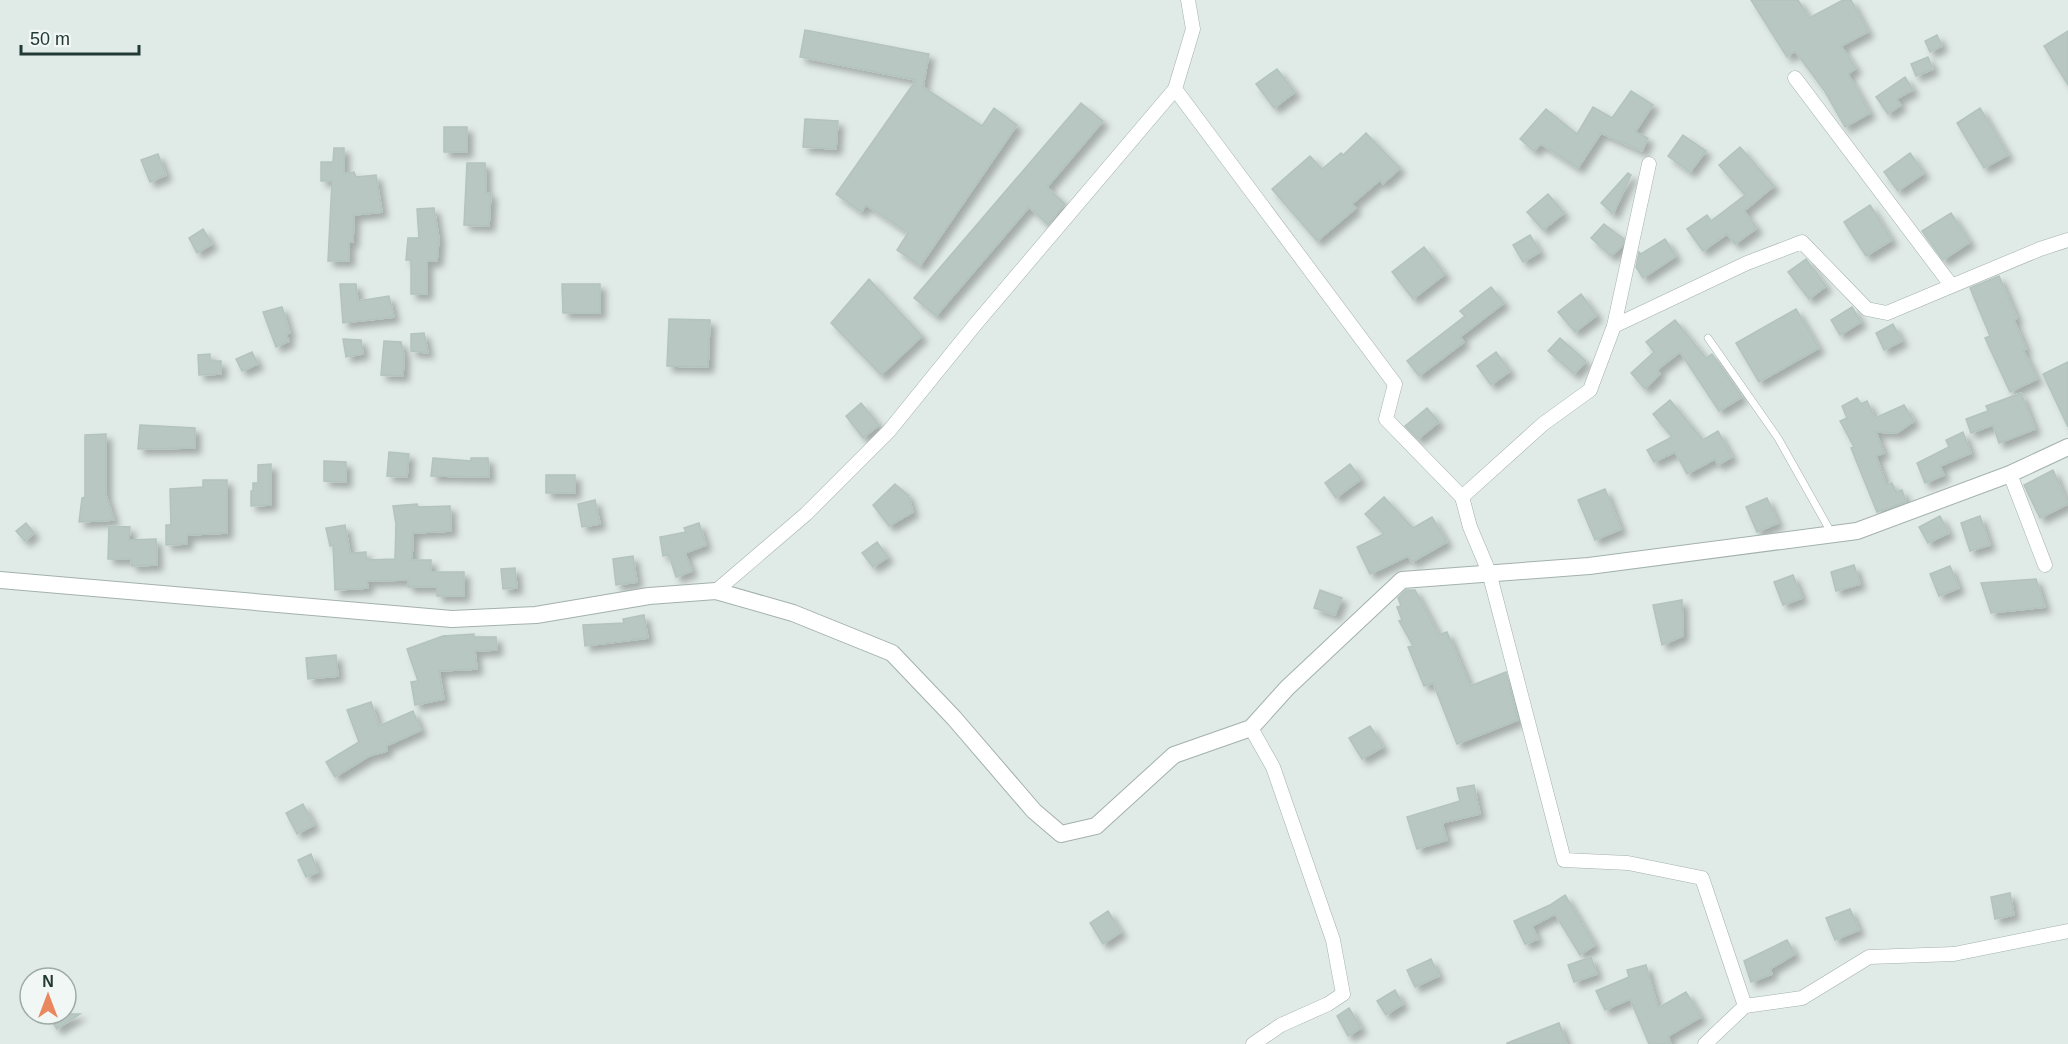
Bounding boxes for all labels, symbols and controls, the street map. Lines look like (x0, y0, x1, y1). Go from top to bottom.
scale bar (21, 18, 140, 56)
text: 50 m (30, 29, 70, 49)
north arrow (18, 966, 78, 1026)
text: N (42, 973, 54, 990)

